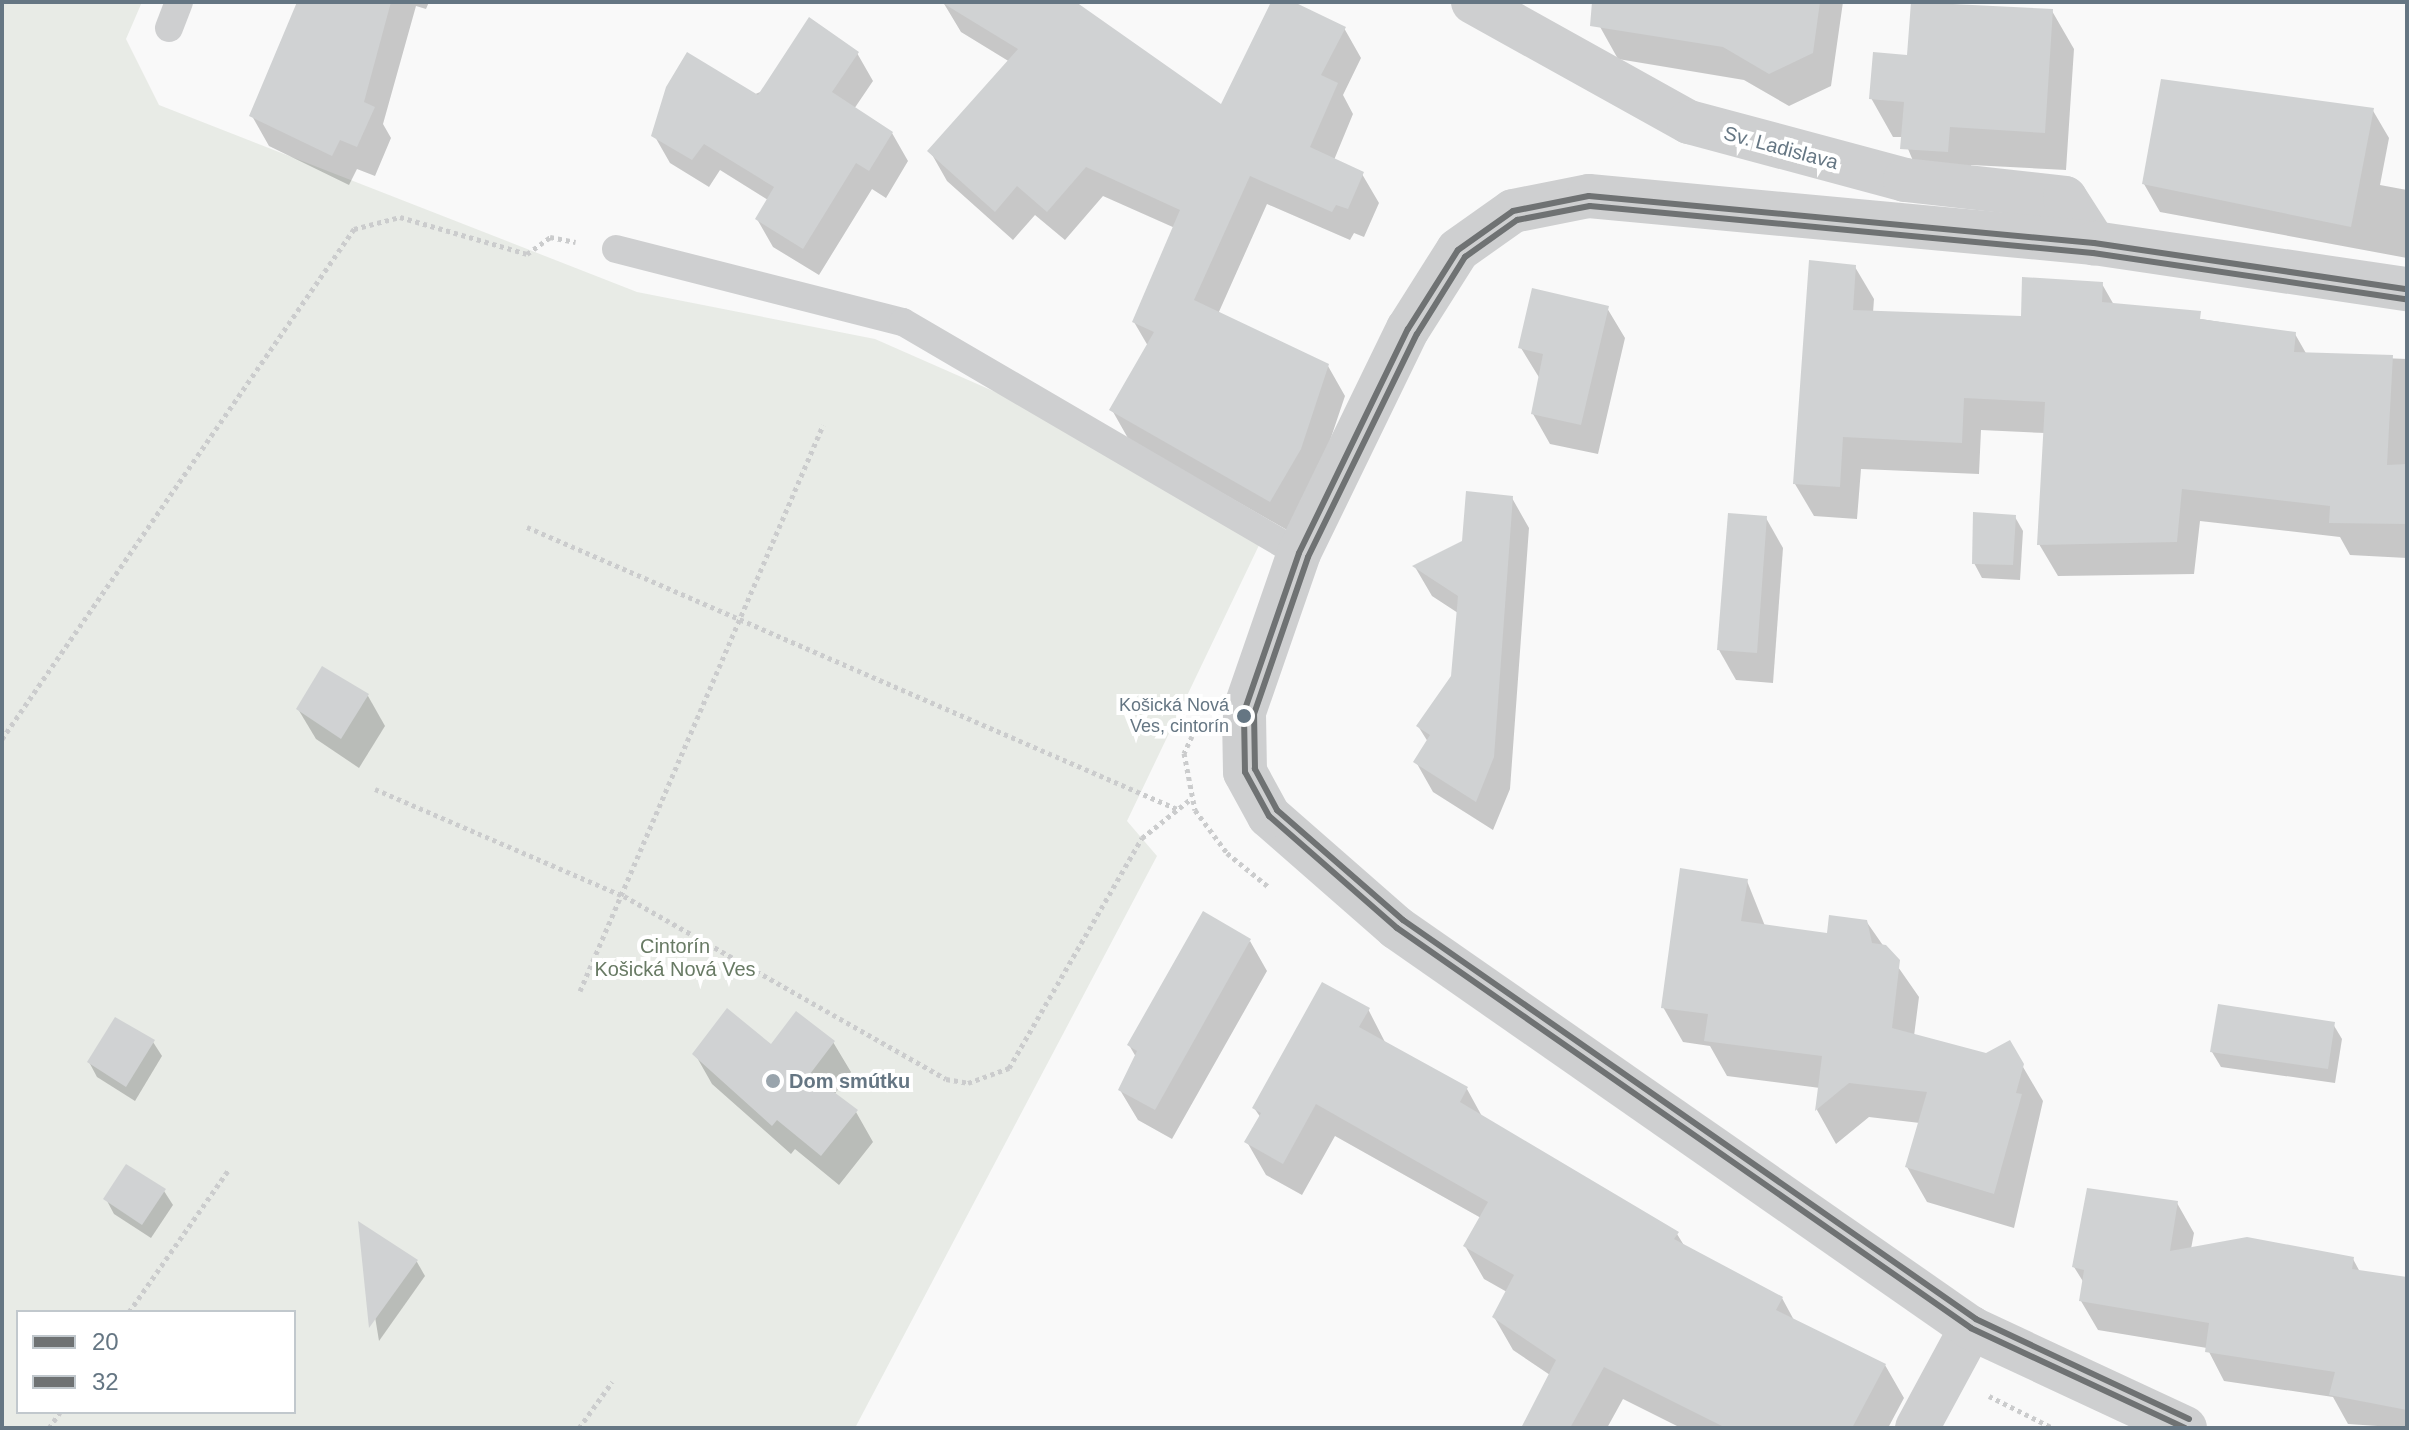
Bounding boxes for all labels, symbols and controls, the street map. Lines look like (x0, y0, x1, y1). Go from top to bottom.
street label: Sv. Ladislava (1721, 121, 1841, 175)
place label: Košická Nová Ves, cintorín (1119, 695, 1229, 738)
marker: Košická Nová Ves, cintorín (1236, 708, 1252, 724)
park label: Cintorín Košická Nová Ves (594, 935, 756, 982)
place label: Dom smútku (789, 1069, 910, 1093)
marker: Dom smútku (764, 1072, 782, 1090)
legend (16, 1310, 296, 1414)
text: 20 (92, 1328, 119, 1355)
text: 32 (92, 1368, 119, 1395)

